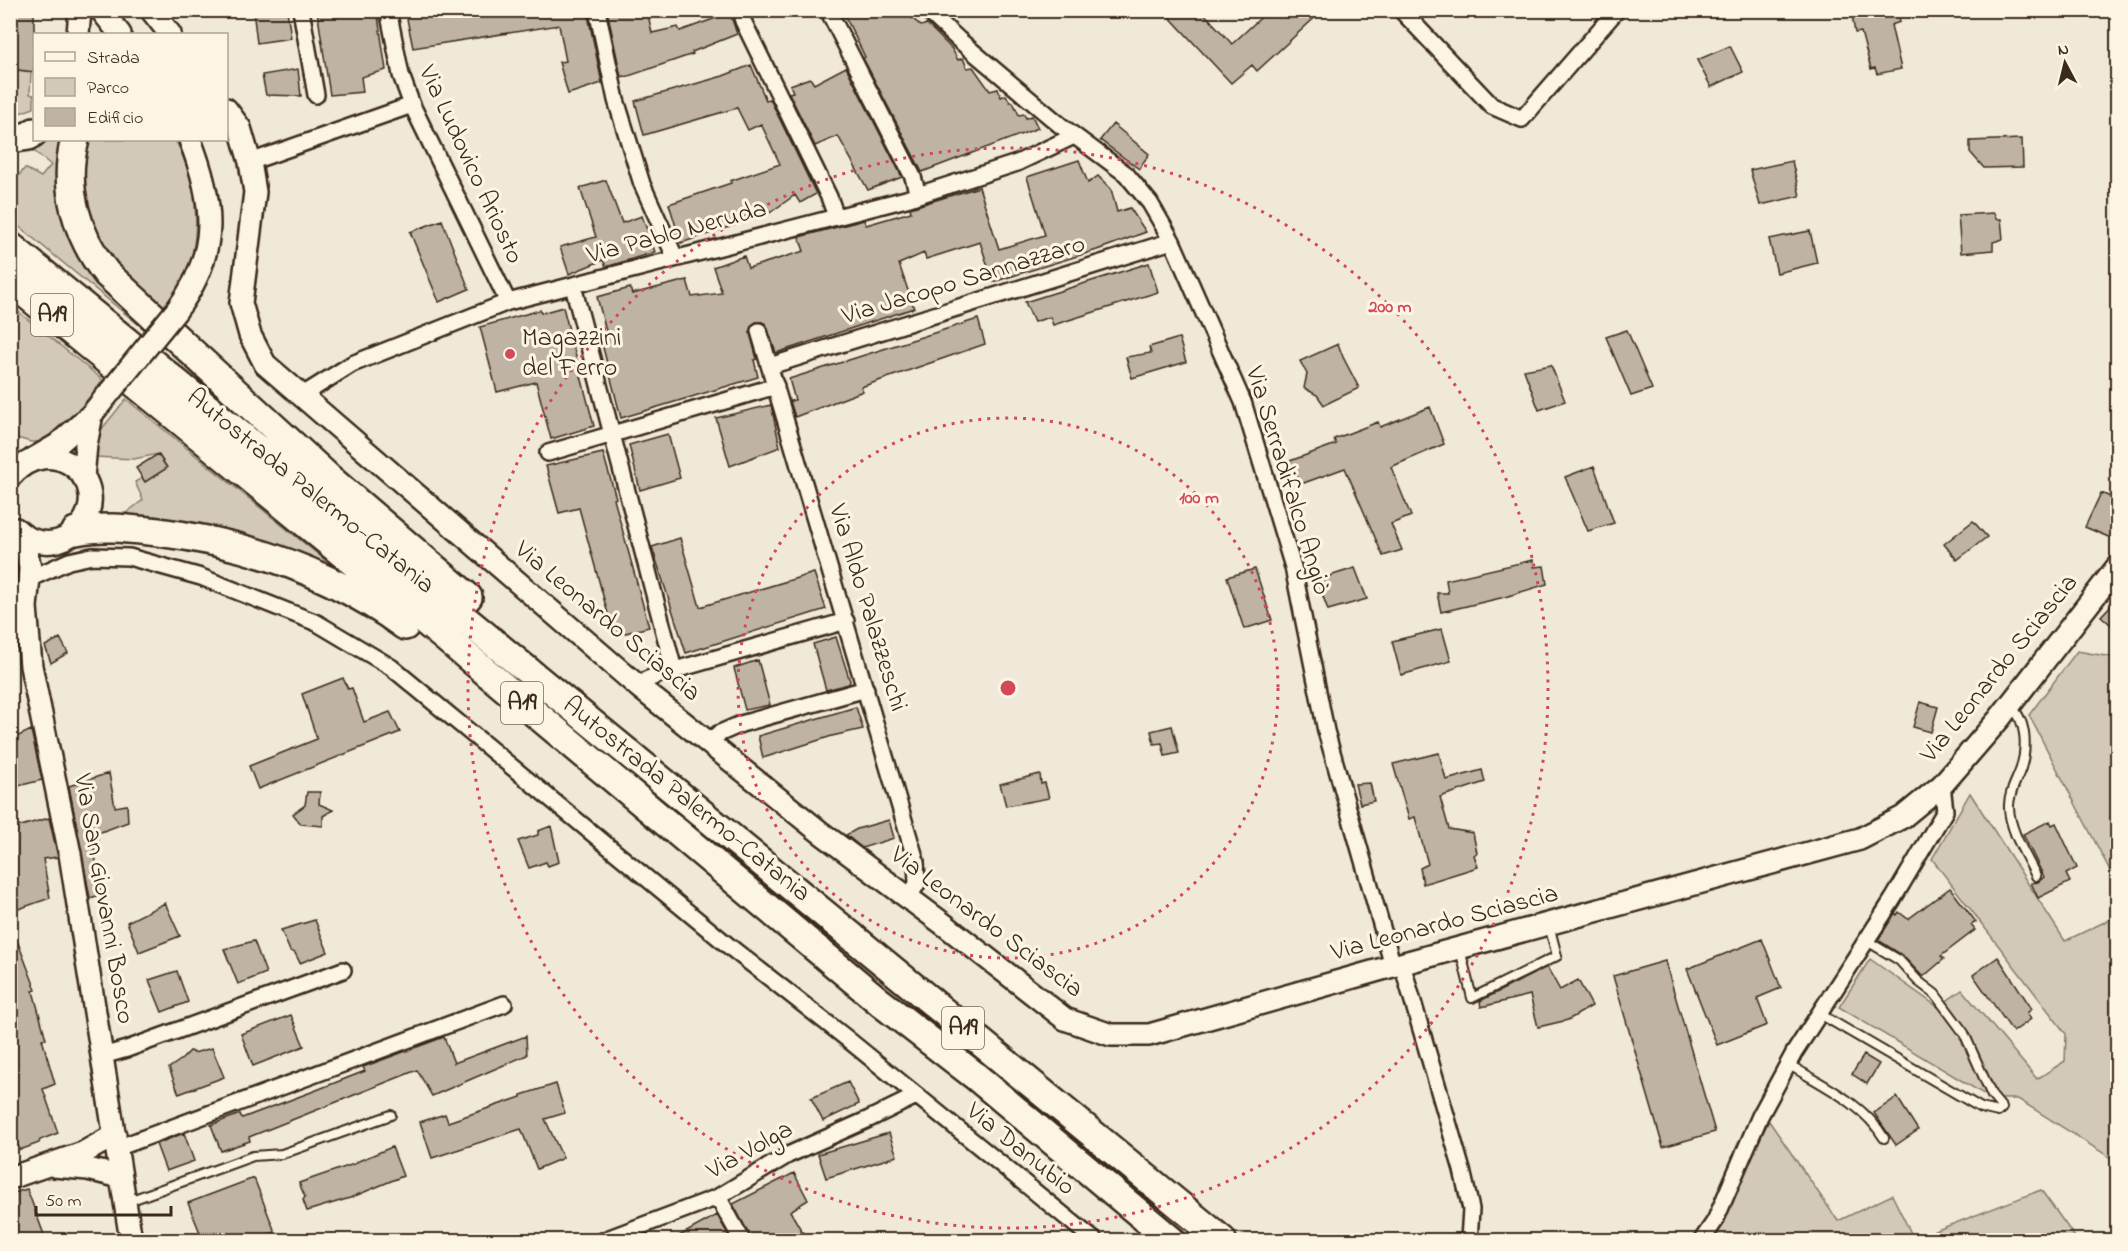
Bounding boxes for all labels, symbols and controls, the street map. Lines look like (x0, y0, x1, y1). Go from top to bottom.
legend (33, 33, 228, 141)
north arrow (2035, 33, 2095, 93)
text: N (2057, 38, 2070, 63)
text: Strada (87, 46, 140, 72)
street label: Via Ludovico Ariosto (407, 58, 533, 271)
text: Parco (87, 76, 129, 102)
text: Edificio (87, 106, 143, 132)
street label: Via Pablo Neruda (582, 191, 771, 275)
street label: Via Jacopo Sannazzaro (837, 226, 1090, 336)
road number: A19 (31, 294, 73, 336)
text: 200 m (1368, 295, 1412, 321)
place label: Magazzini del Ferro (522, 320, 622, 388)
marker: Magazzini del Ferro (503, 347, 517, 361)
street label: Via Serradifalco Angiò (1234, 361, 1340, 600)
street label: Autostrada Palermo-Catania (178, 380, 442, 604)
text: 100 m (1179, 486, 1219, 512)
street label: Via Aldo Palazzeschi (817, 499, 917, 716)
street label: Via Leonardo Sciascia (505, 532, 709, 712)
street label: Via Leonardo Sciascia (1911, 566, 2088, 772)
centre of rings (998, 678, 1018, 698)
road number: A19 (501, 682, 543, 724)
street label: Autostrada Palermo-Catania (554, 688, 818, 912)
street label: Via San Giovanni Bosco (62, 770, 144, 1027)
street label: Via Leonardo Sciascia (881, 837, 1091, 1008)
street label: Via Leonardo Sciascia (1326, 875, 1563, 973)
road number: A19 (942, 1007, 984, 1049)
street label: Via Danubio (956, 1093, 1083, 1206)
street label: Via Volga (699, 1112, 800, 1191)
scale bar (36, 1179, 171, 1217)
text: 50 m (45, 1189, 82, 1215)

